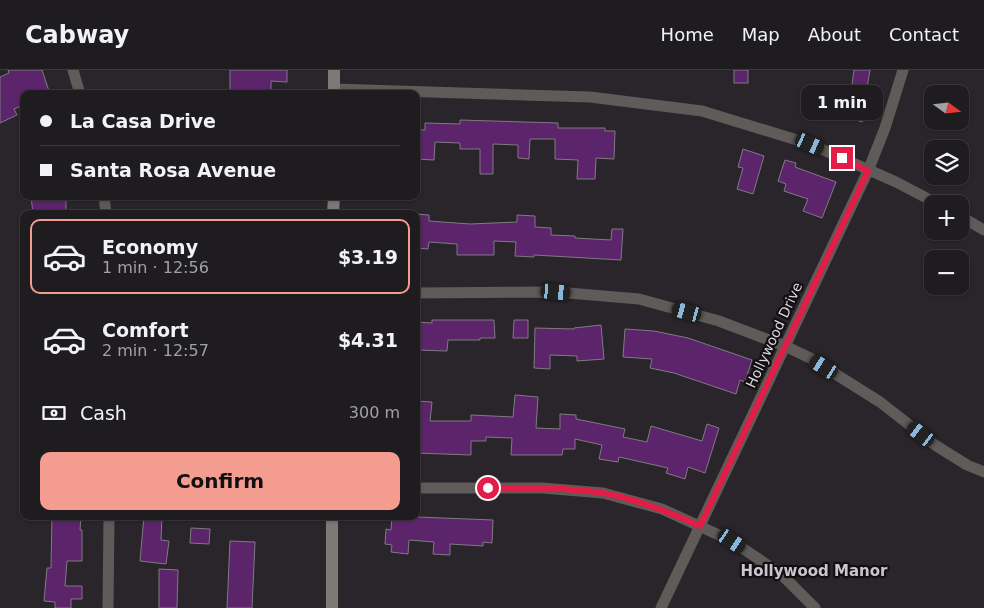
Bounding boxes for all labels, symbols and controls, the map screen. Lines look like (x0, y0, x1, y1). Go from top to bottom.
text: Cabway (25, 21, 129, 49)
text: Home (661, 24, 714, 45)
text: Map (742, 24, 780, 45)
text: About (808, 24, 861, 45)
text: Contact (889, 24, 959, 45)
north arrow (924, 85, 969, 130)
map controls (924, 85, 969, 295)
callout: 1 min (801, 86, 883, 121)
text: 1 min (817, 93, 867, 112)
text: La Casa Drive (70, 110, 216, 132)
car (793, 131, 826, 157)
button: layers (924, 140, 969, 185)
route end (831, 147, 853, 169)
text: Santa Rosa Avenue (70, 159, 276, 181)
button: + (924, 195, 969, 240)
icon: car (42, 234, 87, 279)
text: Economy (102, 236, 198, 258)
text: $3.19 (338, 246, 398, 268)
button: − (924, 250, 969, 295)
text: 1 min · 12:56 (102, 258, 209, 277)
street label: Hollywood Drive (743, 280, 805, 390)
car (540, 283, 571, 301)
car (670, 301, 703, 323)
icon: car (42, 317, 87, 362)
text: Comfort (102, 319, 189, 341)
text: $4.31 (338, 329, 398, 351)
text: 2 min · 12:57 (102, 341, 209, 360)
car (807, 353, 840, 381)
icon: cash (40, 399, 68, 427)
text: Cash (80, 402, 127, 424)
text: 300 m (349, 403, 400, 422)
car (904, 419, 937, 449)
button: Confirm (40, 452, 400, 510)
route start (477, 477, 499, 499)
car (715, 526, 748, 556)
district label: Hollywood Manor (741, 562, 888, 580)

